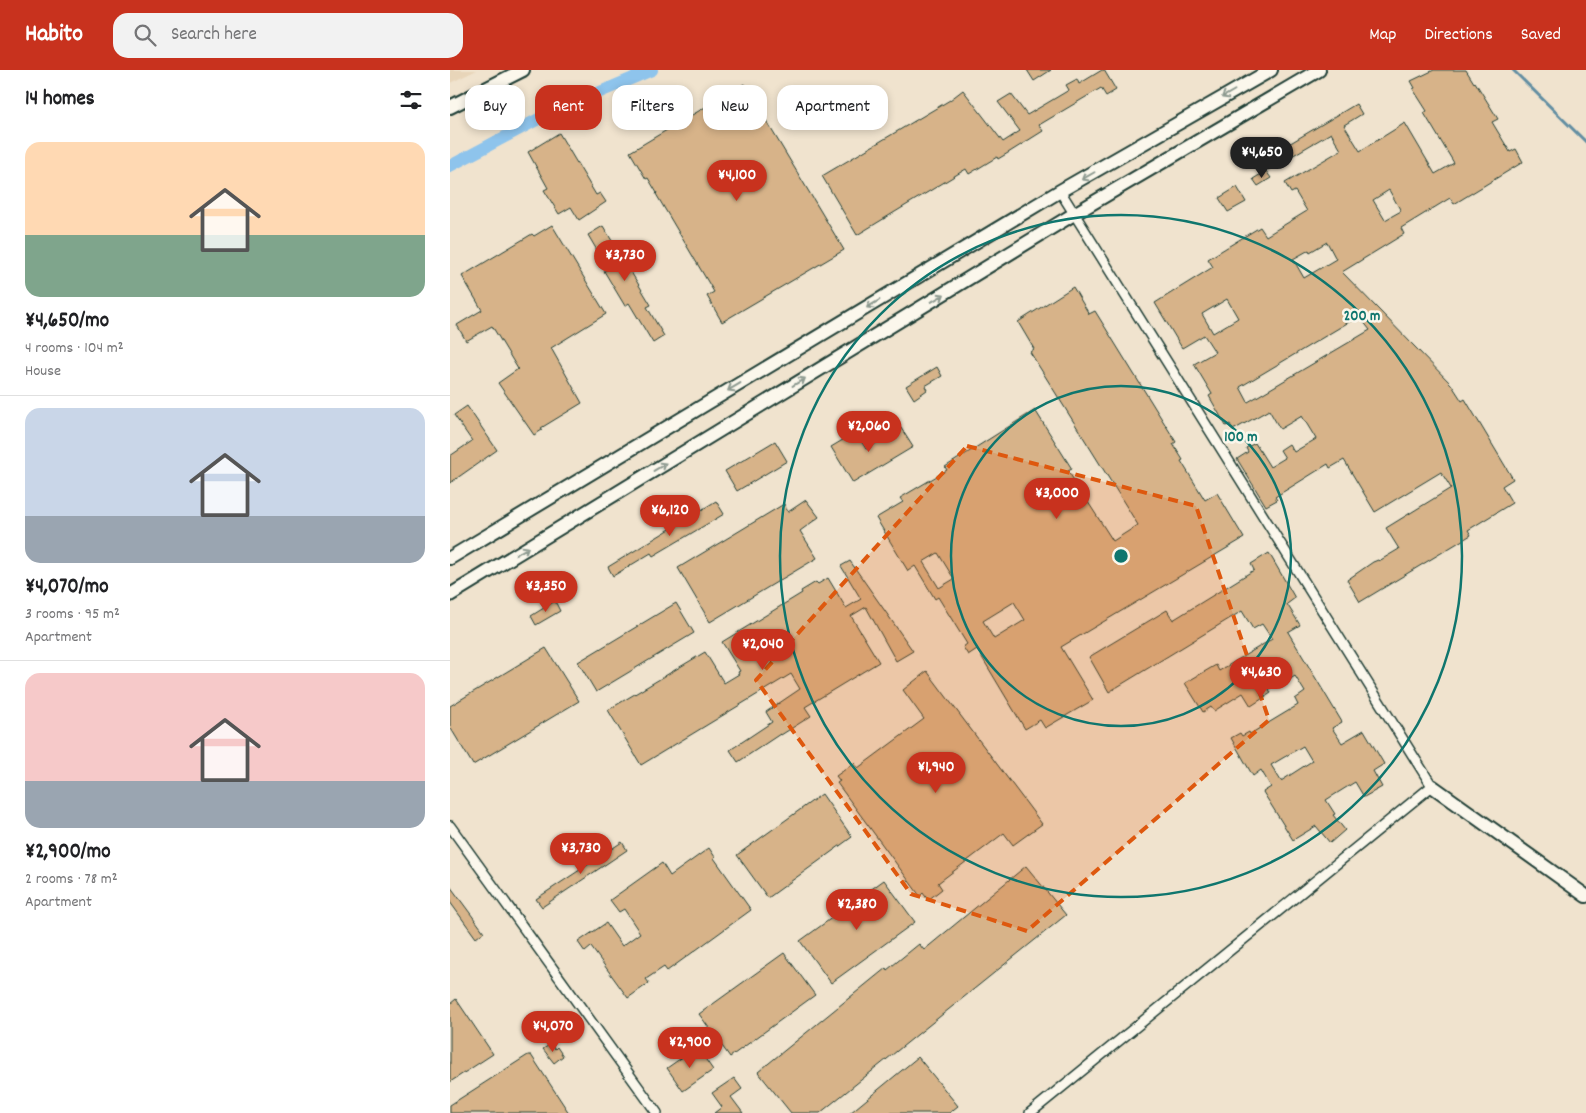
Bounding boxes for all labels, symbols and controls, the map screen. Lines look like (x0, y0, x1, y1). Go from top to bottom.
search box (113, 13, 463, 58)
text: Habito (25, 18, 83, 52)
icon: search (131, 21, 159, 49)
text: Search here (171, 22, 257, 49)
text: Map (1369, 23, 1396, 48)
text: Directions (1424, 23, 1493, 48)
text: Saved (1521, 23, 1561, 48)
text: 14 homes (25, 85, 95, 115)
chip: Buy (465, 85, 525, 130)
chip: Rent (535, 85, 602, 130)
chip: Filters (612, 85, 693, 130)
chip: New (703, 85, 767, 130)
chip: Apartment (777, 85, 888, 130)
icon: filters (397, 86, 425, 114)
one-way arrow (1222, 90, 1236, 100)
pin: ¥4,650 (1221, 136, 1303, 179)
text: ¥4,650 (1241, 141, 1283, 164)
pin: ¥4,100 (696, 160, 778, 202)
text: ¥4,100 (718, 164, 756, 187)
one-way arrow (1081, 171, 1095, 181)
icon: home (180, 175, 270, 265)
pin: ¥3,730 (584, 240, 666, 282)
text: ¥3,730 (605, 244, 645, 267)
one-way arrow (930, 292, 944, 302)
one-way arrow (866, 299, 880, 309)
text: 200 m (1344, 306, 1380, 328)
text: ¥4,650/mo (25, 307, 109, 337)
text: 4 rooms · 104 m² (25, 337, 124, 360)
text: House (25, 360, 61, 383)
one-way arrow (792, 377, 806, 387)
one-way arrow (727, 383, 741, 393)
pin: ¥2,060 (828, 410, 910, 453)
text: ¥2,060 (847, 415, 891, 438)
text: 100 m (1224, 427, 1258, 449)
icon: home (180, 440, 270, 530)
one-way arrow (653, 461, 667, 471)
pin: ¥3,000 (1016, 478, 1098, 520)
text: ¥3,000 (1035, 482, 1079, 505)
pin: ¥6,120 (629, 494, 711, 537)
text: ¥6,120 (651, 499, 689, 522)
one-way arrow (514, 546, 528, 556)
centre of rings (1112, 547, 1130, 565)
pin: ¥3,350 (505, 570, 587, 613)
text: ¥4,070/mo (25, 573, 109, 603)
text: ¥3,350 (525, 575, 567, 598)
text: 3 rooms · 95 m² (25, 603, 120, 626)
text: Apartment (25, 626, 92, 649)
pin: ¥2,040 (722, 628, 804, 671)
text: ¥2,040 (742, 633, 784, 656)
pin: ¥4,630 (1220, 656, 1302, 699)
text: ¥4,630 (1240, 661, 1282, 684)
icon: home (180, 705, 270, 795)
pin: ¥1,940 (895, 752, 977, 794)
text: ¥1,940 (918, 756, 954, 779)
pin: ¥3,730 (540, 832, 622, 875)
text: ¥3,730 (561, 837, 601, 860)
text: ¥2,900/mo (25, 838, 111, 868)
text: 2 rooms · 78 m² (25, 868, 118, 891)
pin: ¥2,380 (816, 888, 898, 931)
text: Apartment (25, 891, 92, 914)
text: ¥2,380 (837, 893, 877, 916)
pin: ¥4,070 (512, 1010, 594, 1053)
text: ¥4,070 (533, 1015, 574, 1038)
pin: ¥2,900 (649, 1026, 731, 1069)
text: ¥2,900 (669, 1031, 711, 1054)

